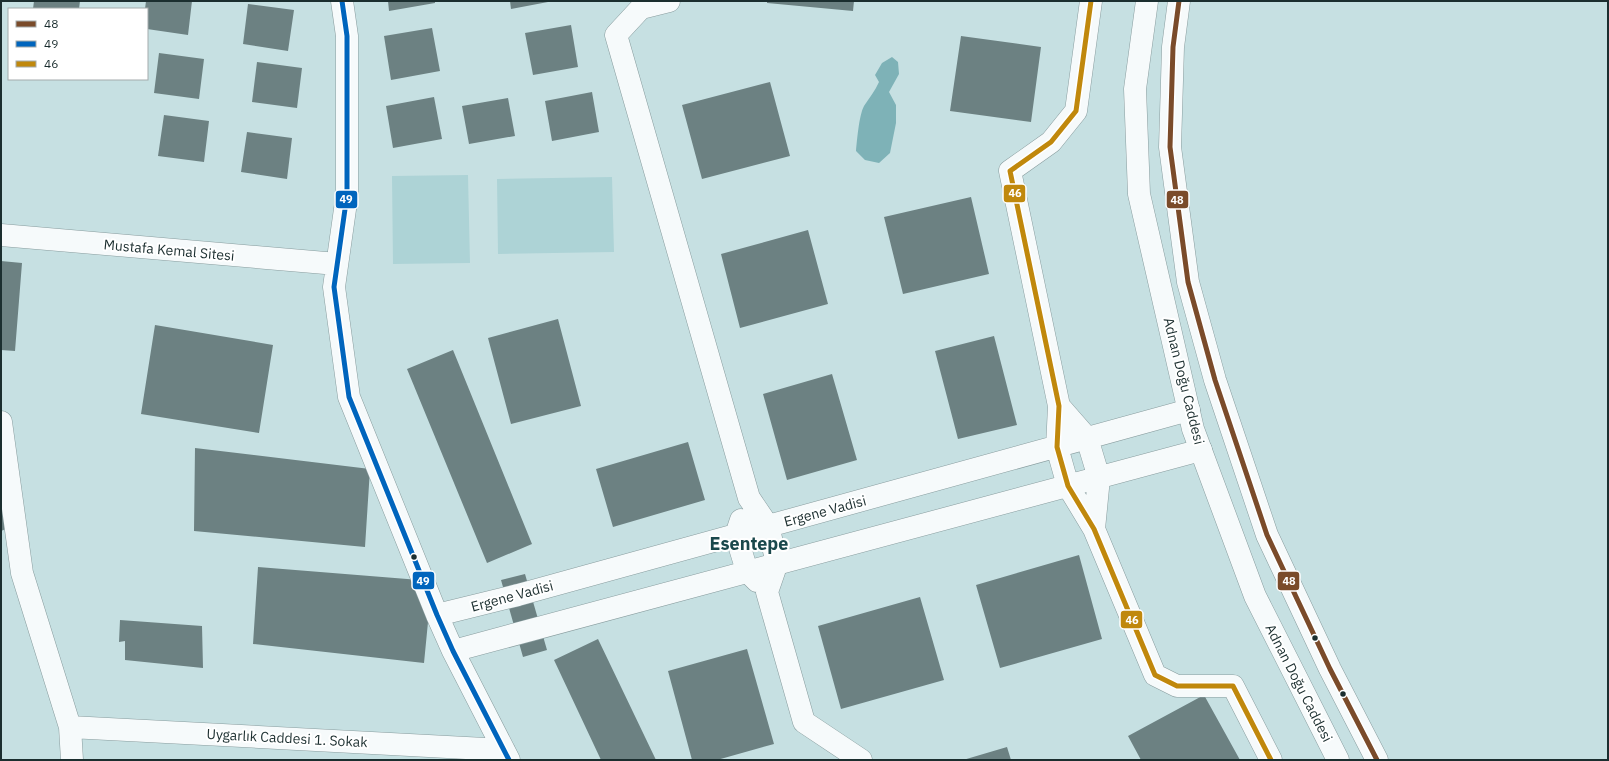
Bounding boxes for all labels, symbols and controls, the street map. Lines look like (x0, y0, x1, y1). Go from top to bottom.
legend (8, 8, 148, 80)
text: 48 (44, 16, 58, 31)
text: 49 (44, 36, 58, 51)
text: 46 (44, 56, 58, 71)
line badge: 46 (1003, 184, 1026, 203)
text: 46 (1008, 186, 1022, 200)
line badge: 49 (335, 190, 358, 209)
line badge: 48 (1166, 190, 1189, 209)
text: 49 (339, 192, 353, 206)
text: 48 (1170, 193, 1184, 207)
street label: Mustafa Kemal Sitesi (103, 235, 235, 265)
street label: Adnan Doğu Caddesi (1160, 316, 1208, 446)
street label: Ergene Vadisi (782, 491, 868, 531)
district label: Esentepe (710, 532, 788, 555)
unlabelled marker (409, 552, 419, 562)
line badge: 49 (412, 571, 435, 590)
line badge: 48 (1277, 571, 1300, 591)
text: 49 (416, 574, 430, 588)
text: 48 (1282, 574, 1296, 588)
street label: Ergene Vadisi (469, 576, 555, 616)
line badge: 46 (1120, 610, 1143, 629)
text: 46 (1125, 613, 1139, 627)
street label: Adnan Doğu Caddesi (1261, 621, 1337, 745)
unlabelled marker (1310, 633, 1320, 643)
unlabelled marker (1338, 689, 1348, 699)
street label: Uygarlık Caddesi 1. Sokak (206, 725, 369, 751)

